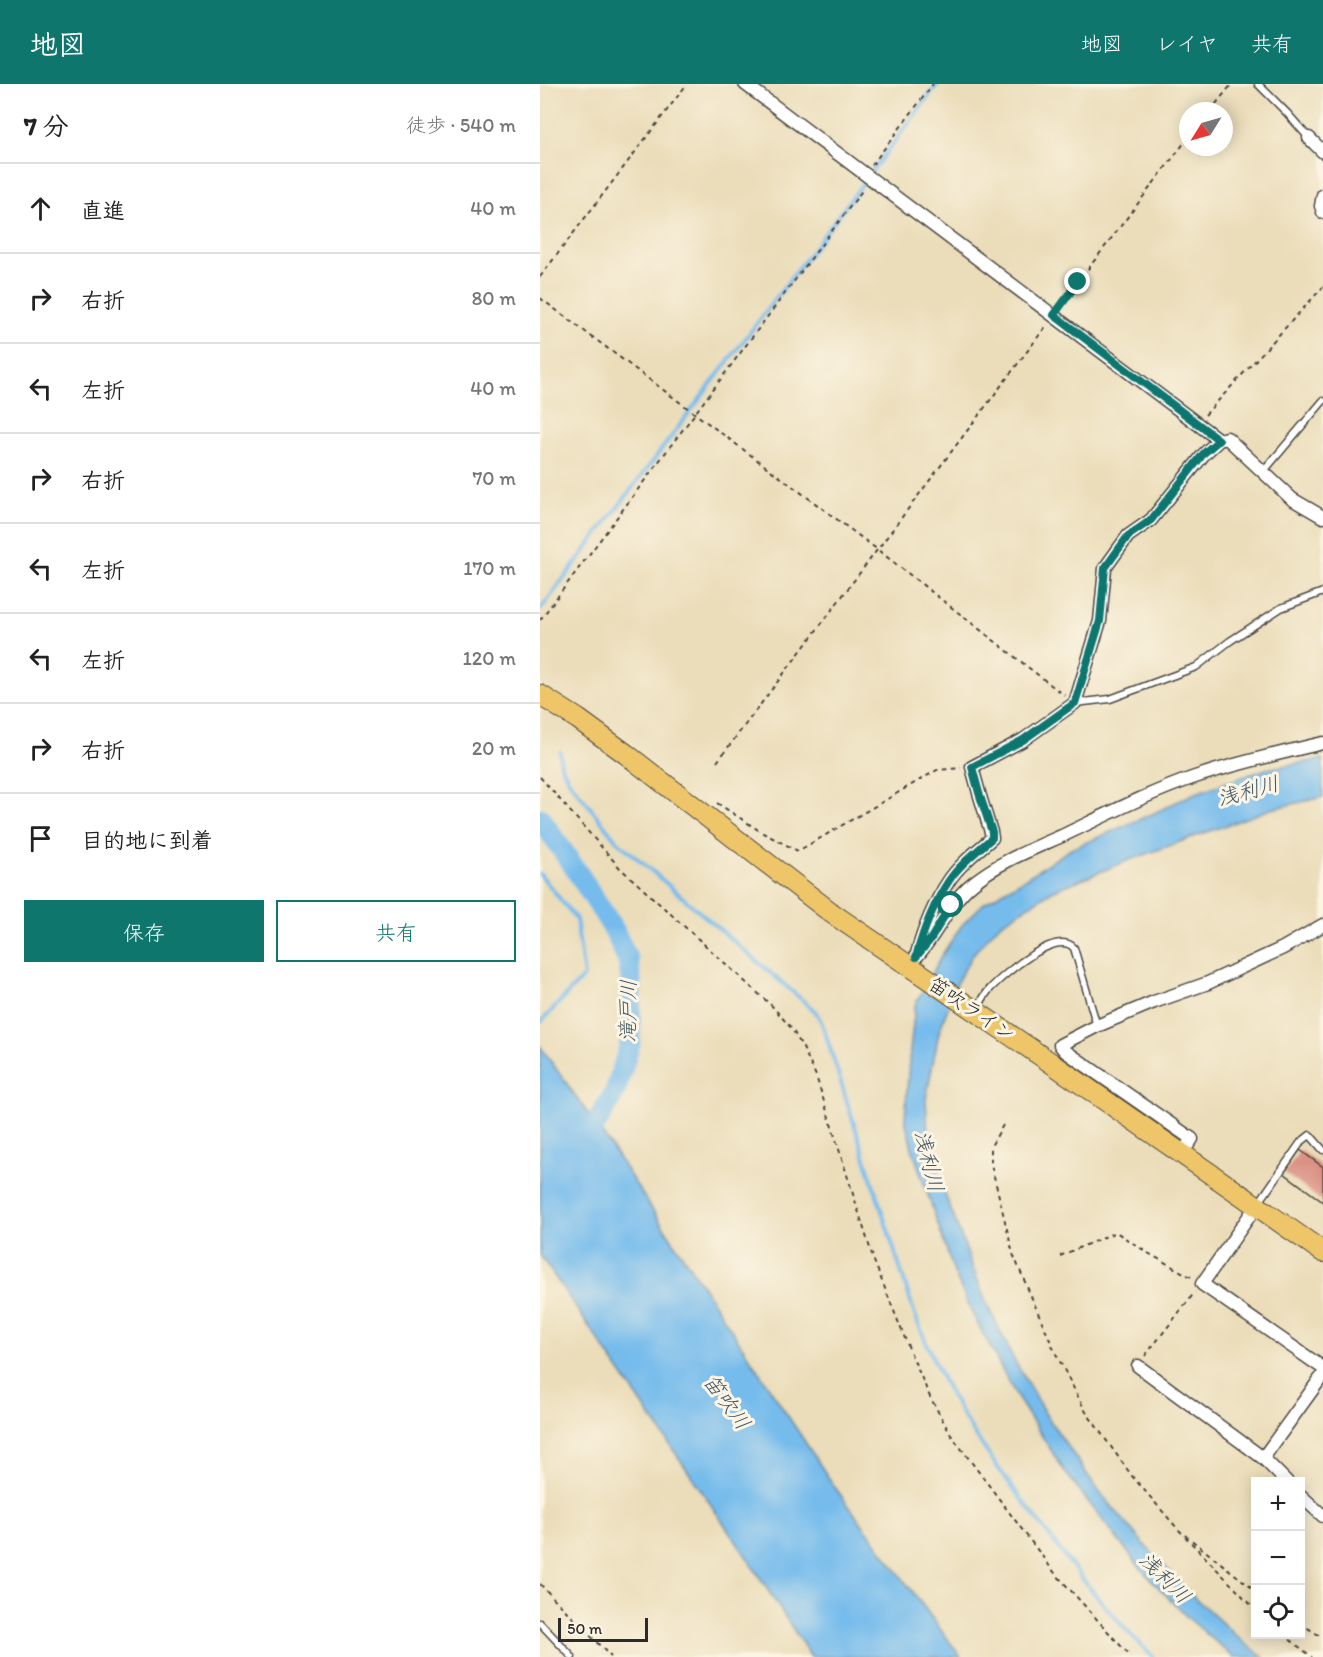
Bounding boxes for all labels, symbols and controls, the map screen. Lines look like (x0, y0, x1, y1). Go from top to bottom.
text: 地図 (30, 27, 86, 61)
text: 地図 (1081, 31, 1123, 56)
text: レイヤ (1156, 31, 1218, 56)
text: 共有 (1251, 31, 1293, 56)
north arrow (1179, 102, 1233, 156)
text: 7 分 (24, 110, 69, 142)
text: 徒歩 · 540 m (406, 113, 516, 137)
icon: ahead (24, 192, 57, 225)
text: 40 m (470, 196, 516, 220)
text: 直進 (81, 197, 125, 224)
route end (1064, 268, 1090, 294)
icon: right (24, 282, 57, 315)
text: 80 m (471, 286, 516, 310)
text: 右折 (81, 287, 125, 314)
icon: left (24, 372, 57, 405)
text: 40 m (470, 376, 516, 400)
text: 左折 (81, 377, 125, 404)
icon: right (24, 462, 57, 495)
text: 70 m (472, 466, 516, 490)
text: 右折 (81, 467, 125, 494)
icon: left (24, 552, 57, 585)
text: 170 m (463, 556, 516, 580)
text: 左折 (81, 557, 125, 584)
icon: left (24, 642, 57, 675)
text: 120 m (463, 646, 516, 670)
text: 左折 (81, 647, 125, 674)
icon: right (24, 732, 57, 765)
text: 20 m (472, 736, 516, 760)
text: 右折 (81, 737, 125, 764)
water label: 浅利川 (1214, 770, 1282, 811)
icon: arrive (24, 822, 57, 855)
text: 目的地に到着 (81, 827, 213, 854)
route start (937, 891, 963, 917)
button: 保存 (24, 900, 264, 962)
button: 共有 (276, 900, 516, 962)
street label: 笛吹ライン (924, 971, 1020, 1047)
water label: 滝戸川 (614, 979, 641, 1043)
water label: 浅利川 (910, 1127, 949, 1194)
water label: 笛吹川 (699, 1369, 756, 1435)
map controls (1251, 1477, 1305, 1639)
button: + (1251, 1477, 1305, 1531)
button: − (1251, 1531, 1305, 1585)
water label: 浅利川 (1134, 1547, 1196, 1609)
button: locate (1251, 1585, 1305, 1639)
scale bar (558, 1615, 648, 1642)
text: 50 m (567, 1619, 602, 1638)

